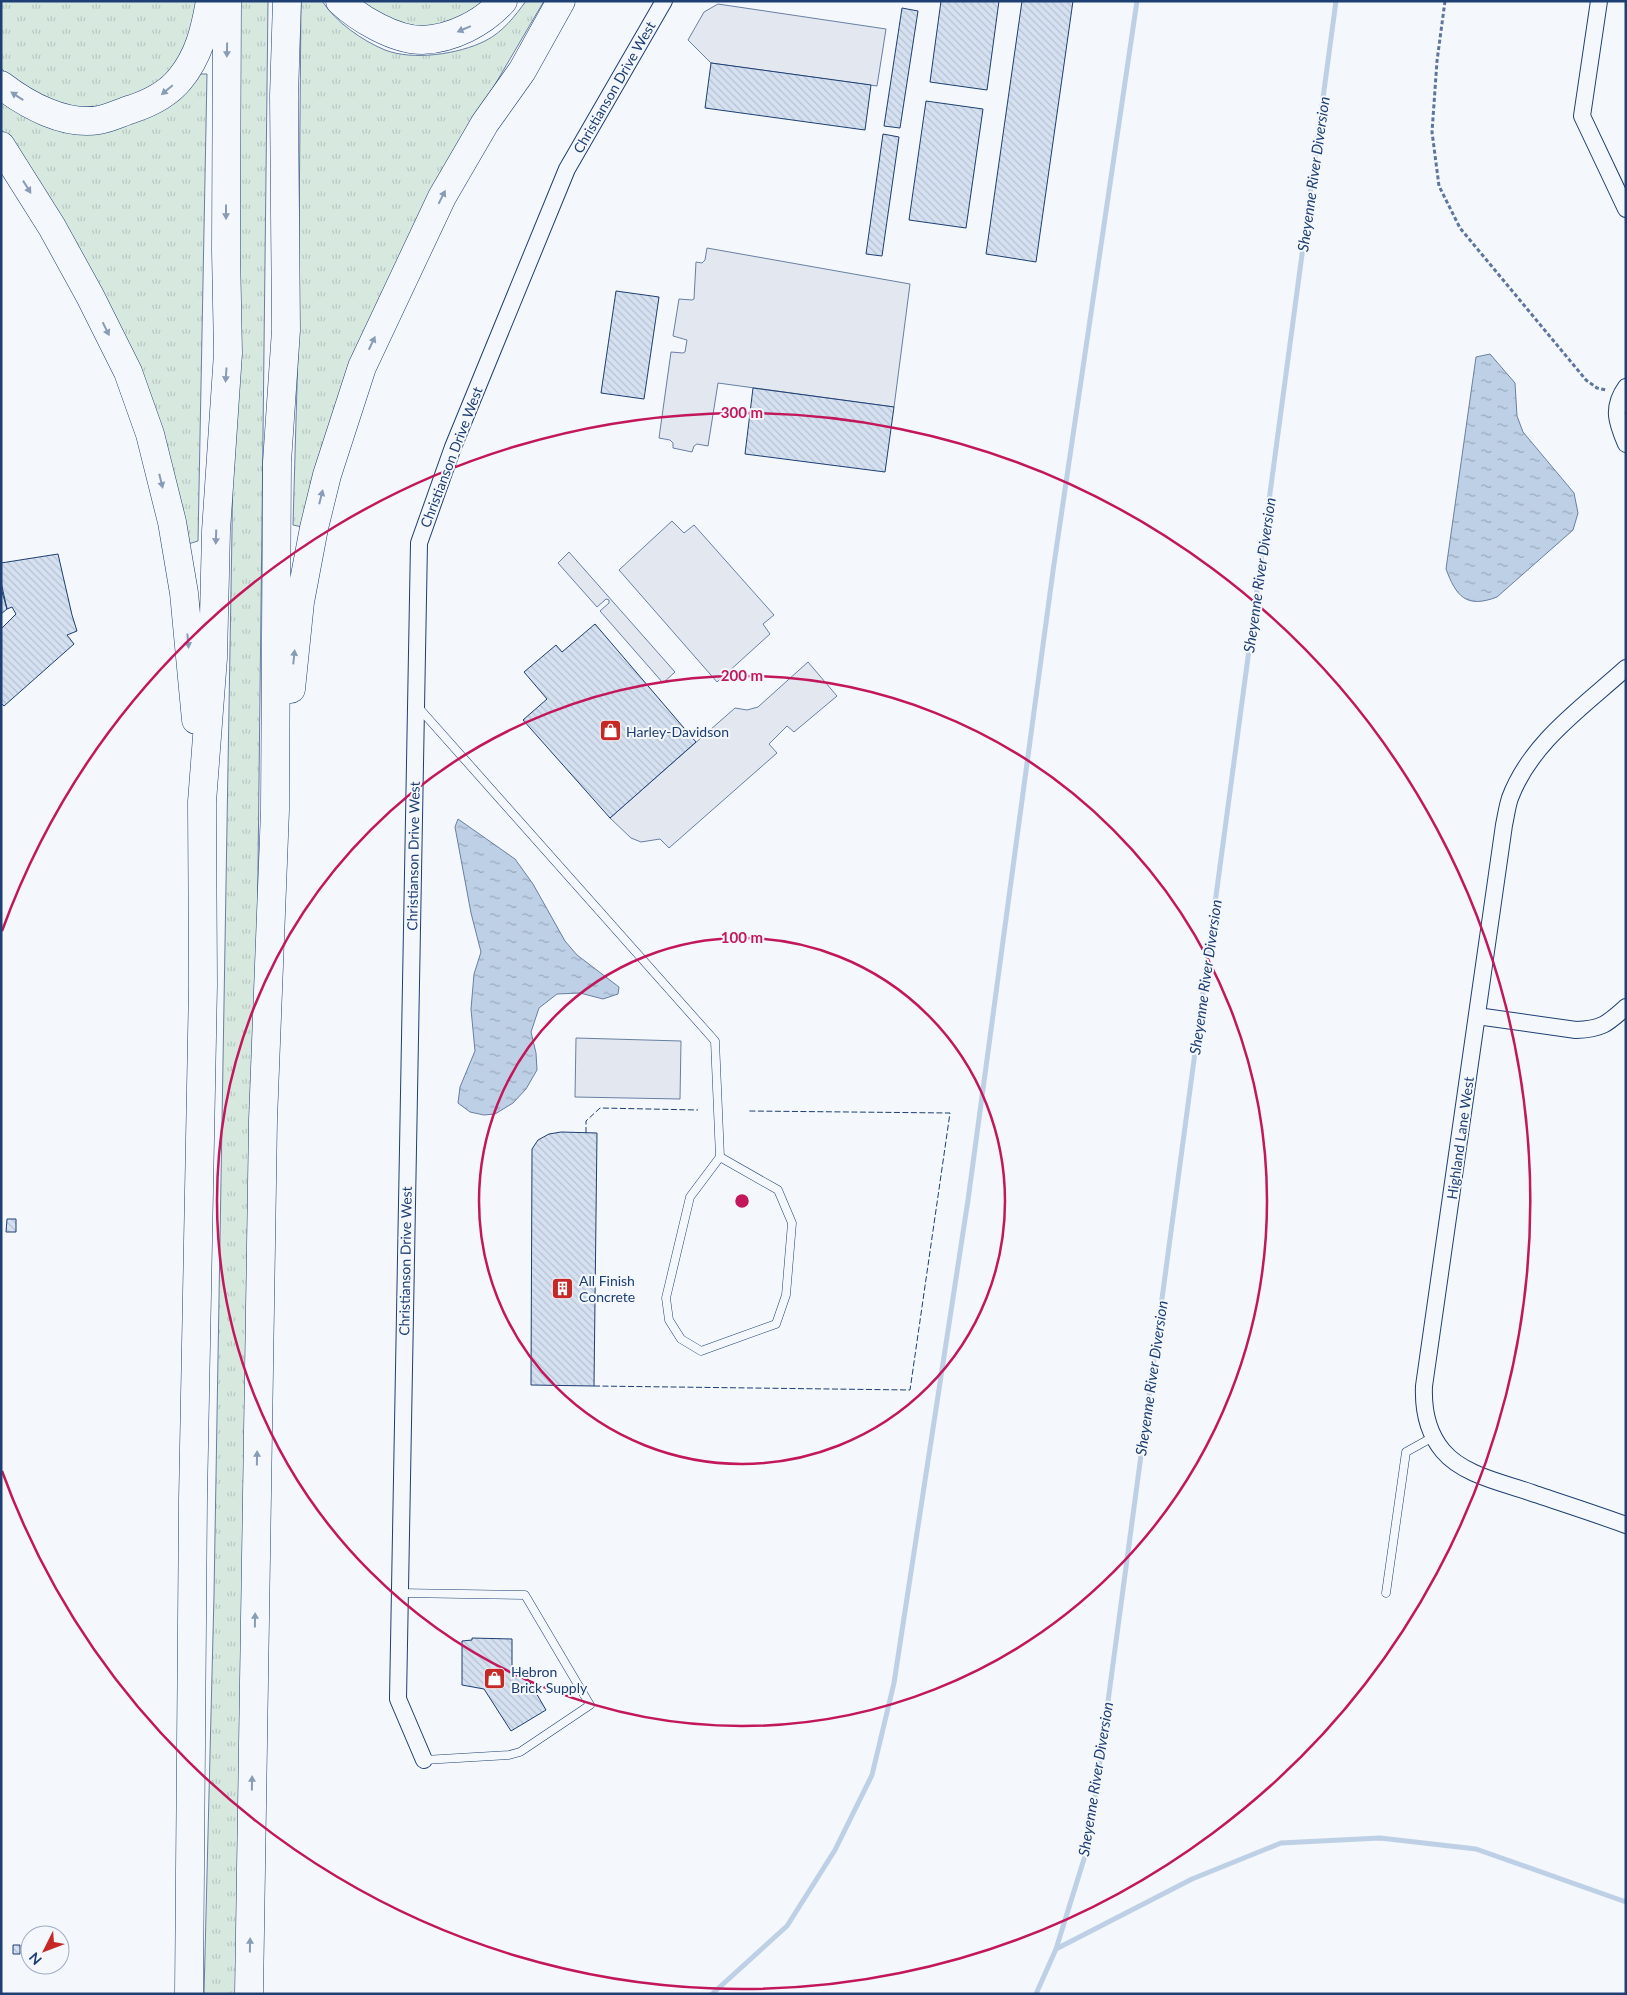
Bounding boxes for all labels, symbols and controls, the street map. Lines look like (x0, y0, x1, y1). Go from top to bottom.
street label: Christianson Drive West (569, 18, 659, 156)
one-way arrow (457, 26, 471, 34)
one-way arrow (223, 42, 231, 58)
one-way arrow (162, 84, 174, 96)
one-way arrow (10, 91, 24, 101)
water label: Sheyenne River Diversion (1293, 95, 1333, 253)
one-way arrow (22, 181, 32, 194)
one-way arrow (438, 190, 446, 204)
one-way arrow (222, 205, 230, 221)
one-way arrow (103, 322, 111, 336)
one-way arrow (369, 336, 377, 350)
one-way arrow (222, 367, 230, 383)
street label: Christianson Drive West (416, 384, 486, 530)
text: 300 m (721, 403, 763, 421)
one-way arrow (158, 474, 166, 489)
one-way arrow (317, 490, 325, 505)
water label: Sheyenne River Diversion (1239, 496, 1279, 654)
one-way arrow (212, 529, 220, 545)
one-way arrow (184, 633, 192, 649)
one-way arrow (291, 649, 299, 665)
text: 200 m (721, 666, 763, 684)
shop icon: Harley-Davidson (598, 719, 622, 743)
place label: Harley-Davidson (626, 723, 729, 740)
street label: Christianson Drive West (403, 781, 423, 931)
water label: Sheyenne River Diversion (1185, 898, 1225, 1056)
text: 100 m (721, 928, 763, 946)
street label: Highland Lane West (1443, 1076, 1477, 1200)
street label: Christianson Drive West (395, 1186, 415, 1336)
centre of rings (733, 1192, 751, 1210)
place label: All Finish Concrete (579, 1272, 635, 1305)
building icon: All Finish Concrete (551, 1276, 575, 1300)
water label: Sheyenne River Diversion (1131, 1299, 1171, 1457)
one-way arrow (254, 1449, 262, 1465)
one-way arrow (251, 1612, 259, 1628)
place label: Hebron Brick Supply (511, 1663, 588, 1696)
shop icon: Hebron Brick Supply (483, 1667, 507, 1691)
water label: Sheyenne River Diversion (1074, 1700, 1116, 1858)
one-way arrow (248, 1774, 256, 1790)
north arrow (20, 1925, 70, 1975)
one-way arrow (246, 1937, 254, 1953)
text: N (25, 1949, 45, 1969)

